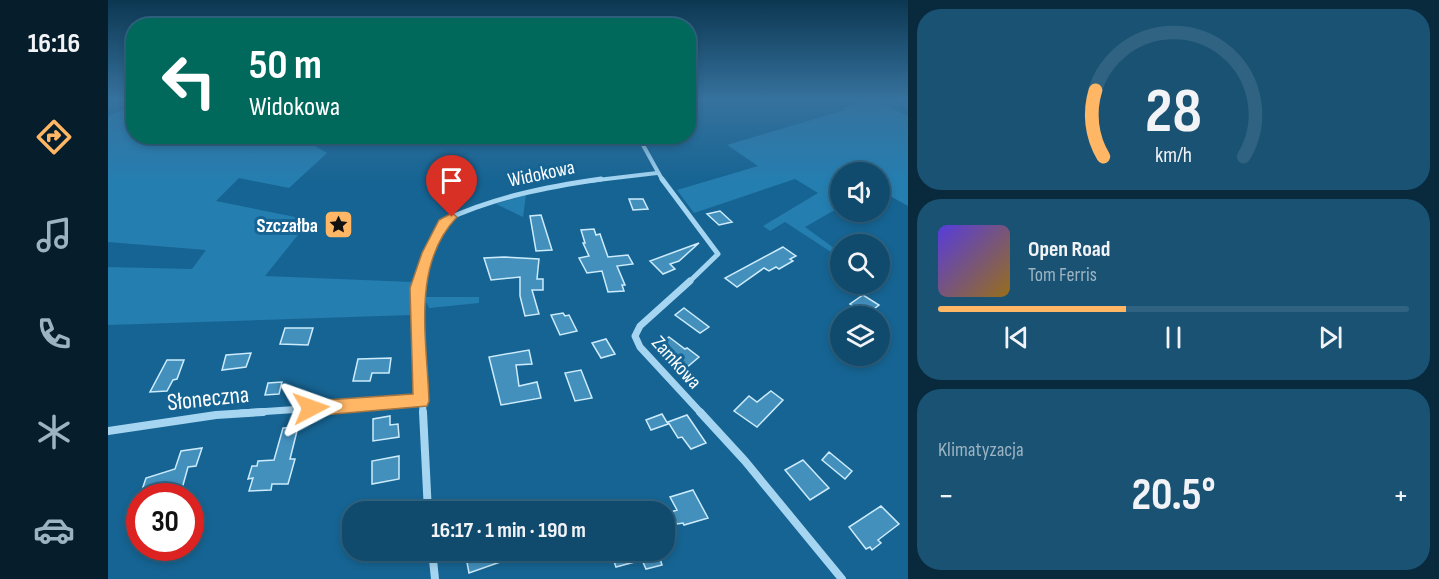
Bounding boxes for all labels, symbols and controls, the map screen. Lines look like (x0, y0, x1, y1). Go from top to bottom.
text: 16:16 (28, 28, 80, 60)
text: 50 m (249, 40, 322, 91)
icon: left (150, 42, 228, 120)
text: 28 (1145, 75, 1202, 150)
text: Widokowa (249, 91, 340, 123)
icon: directions (33, 116, 75, 158)
text: km/h (1155, 143, 1192, 168)
pin (426, 155, 477, 217)
street label: Widokowa (506, 155, 577, 193)
map controls (830, 162, 890, 366)
button: sound (830, 162, 890, 222)
icon: arrive (435, 164, 468, 197)
place icon: Szczałba (323, 209, 355, 241)
icon: music (33, 214, 75, 256)
place label: Szczałba (257, 214, 318, 238)
button: search (830, 234, 890, 294)
text: Open Road (1028, 236, 1110, 263)
text: Tom Ferris (1028, 263, 1097, 287)
button: layers (830, 306, 890, 366)
icon: phone (33, 313, 75, 355)
icon: previous (1000, 321, 1033, 354)
icon: pause (1157, 321, 1190, 354)
icon: next (1314, 321, 1347, 354)
street label: Zamkowa (646, 331, 706, 394)
position arrow (279, 376, 343, 440)
street label: Słoneczna (166, 380, 250, 417)
icon: climate (33, 411, 75, 453)
text: Klimatyzacja (938, 438, 1024, 462)
text: 20.5° (1131, 468, 1216, 523)
text: − (938, 476, 954, 516)
text: + (1393, 476, 1409, 516)
speed limit sign: 30 (126, 483, 204, 561)
icon: car (33, 509, 75, 551)
text: 16:17 · 1 min · 190 m (431, 517, 586, 544)

